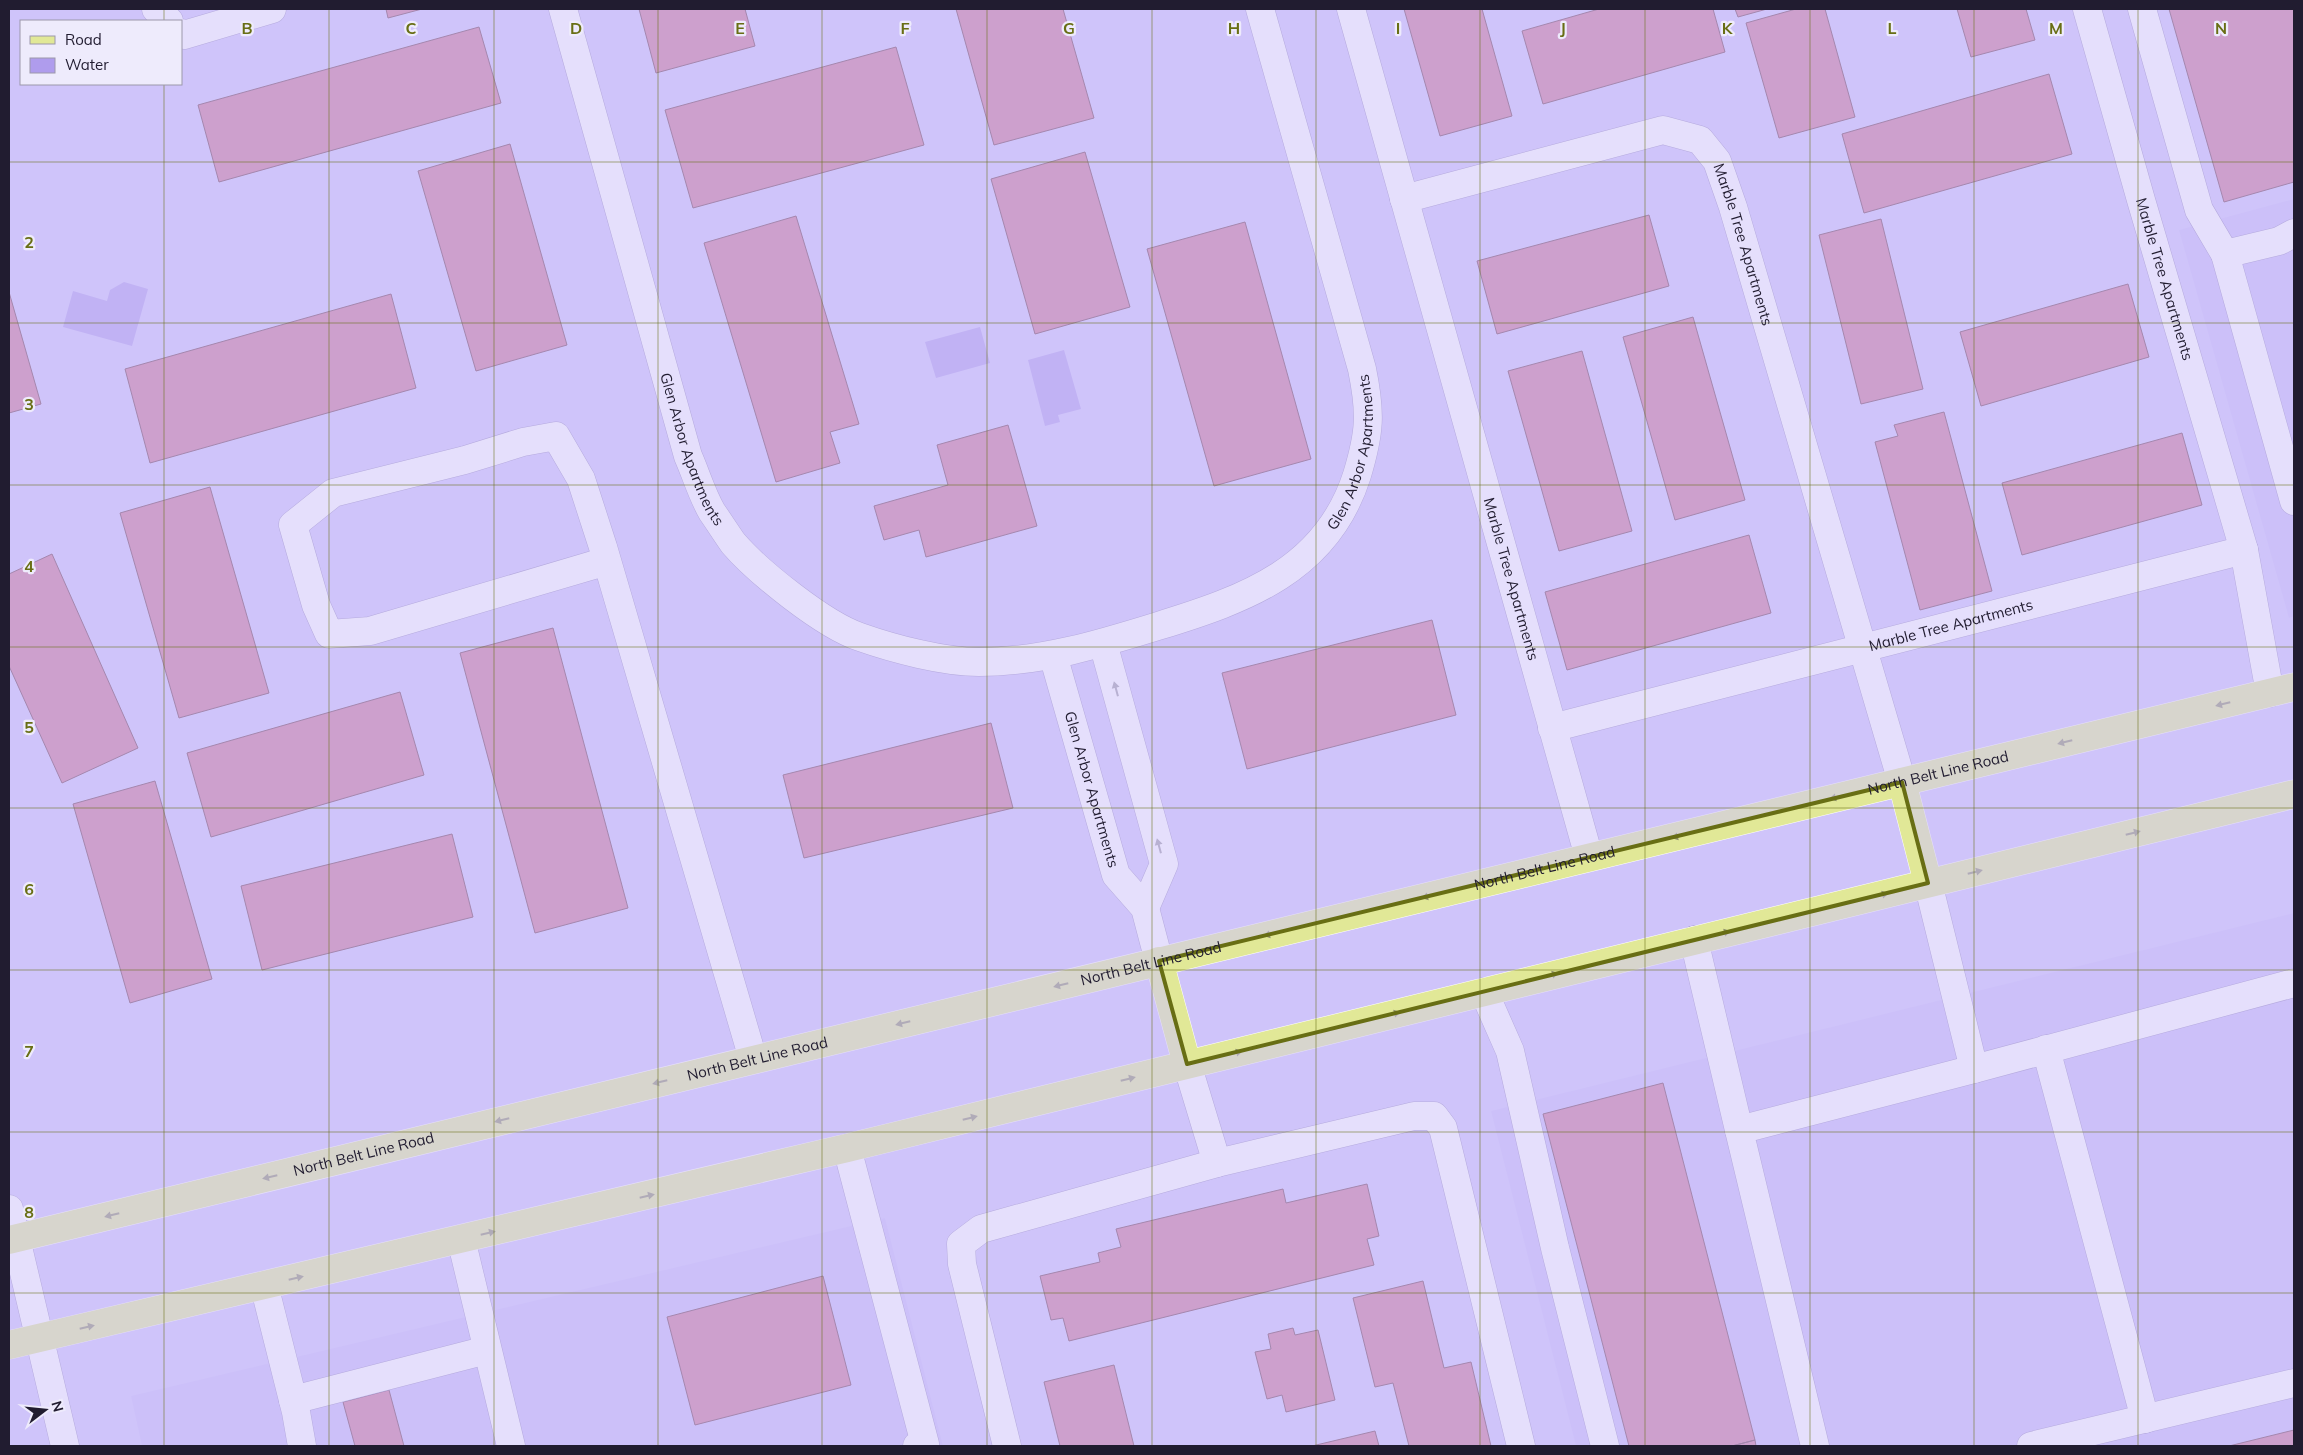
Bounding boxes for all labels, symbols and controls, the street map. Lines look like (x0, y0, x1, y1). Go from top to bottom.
text: B (241, 18, 253, 38)
text: C (406, 18, 417, 38)
text: D (570, 18, 582, 38)
text: E (735, 18, 745, 38)
text: F (900, 18, 910, 38)
text: G (1063, 18, 1075, 38)
text: H (1228, 18, 1240, 38)
text: I (1396, 18, 1400, 38)
text: J (1560, 18, 1566, 38)
text: K (1722, 18, 1734, 38)
text: L (1888, 18, 1897, 38)
text: M (2049, 18, 2063, 38)
text: N (2215, 18, 2227, 38)
legend (20, 20, 182, 85)
text: Road (65, 30, 102, 49)
text: Water (65, 55, 109, 74)
street label: Marble Tree Apartments (1710, 161, 1777, 328)
street label: Marble Tree Apartments (2132, 195, 2198, 363)
text: 2 (24, 232, 34, 252)
street label: Glen Arbor Apartments (656, 370, 729, 529)
street label: Glen Arbor Apartments (1322, 373, 1377, 533)
text: 3 (24, 394, 34, 414)
street label: Marble Tree Apartments (1480, 495, 1543, 663)
text: 4 (24, 556, 34, 576)
street label: Marble Tree Apartments (1867, 595, 2035, 655)
one-way arrow (1111, 682, 1119, 697)
one-way arrow (2215, 700, 2230, 708)
street label: Glen Arbor Apartments (1061, 709, 1123, 870)
text: 5 (24, 717, 34, 737)
one-way arrow (2057, 738, 2072, 746)
street label: North Belt Line Road (1866, 746, 2011, 799)
one-way arrow (1830, 793, 1845, 801)
one-way arrow (2126, 829, 2141, 837)
one-way arrow (1672, 832, 1687, 840)
one-way arrow (1154, 838, 1162, 853)
street label: North Belt Line Road (1472, 842, 1617, 894)
one-way arrow (1968, 868, 1983, 876)
text: 6 (24, 879, 34, 899)
one-way arrow (1873, 891, 1888, 899)
one-way arrow (1421, 892, 1436, 900)
one-way arrow (1716, 929, 1731, 937)
one-way arrow (1263, 930, 1278, 938)
street label: North Belt Line Road (1079, 937, 1223, 989)
one-way arrow (1543, 971, 1558, 979)
one-way arrow (1053, 981, 1068, 989)
one-way arrow (1385, 1010, 1400, 1018)
one-way arrow (895, 1019, 910, 1027)
street label: North Belt Line Road (685, 1032, 830, 1085)
text: 7 (24, 1041, 34, 1061)
one-way arrow (1227, 1048, 1242, 1056)
one-way arrow (1120, 1075, 1135, 1083)
one-way arrow (652, 1078, 668, 1086)
one-way arrow (963, 1114, 978, 1122)
one-way arrow (495, 1116, 510, 1124)
street label: North Belt Line Road (291, 1127, 436, 1180)
one-way arrow (262, 1173, 277, 1181)
one-way arrow (639, 1192, 654, 1200)
text: 8 (24, 1202, 34, 1222)
one-way arrow (104, 1211, 119, 1219)
one-way arrow (481, 1229, 496, 1237)
one-way arrow (288, 1274, 304, 1282)
one-way arrow (79, 1323, 94, 1331)
north arrow (20, 1385, 70, 1435)
text: N (47, 1399, 68, 1414)

